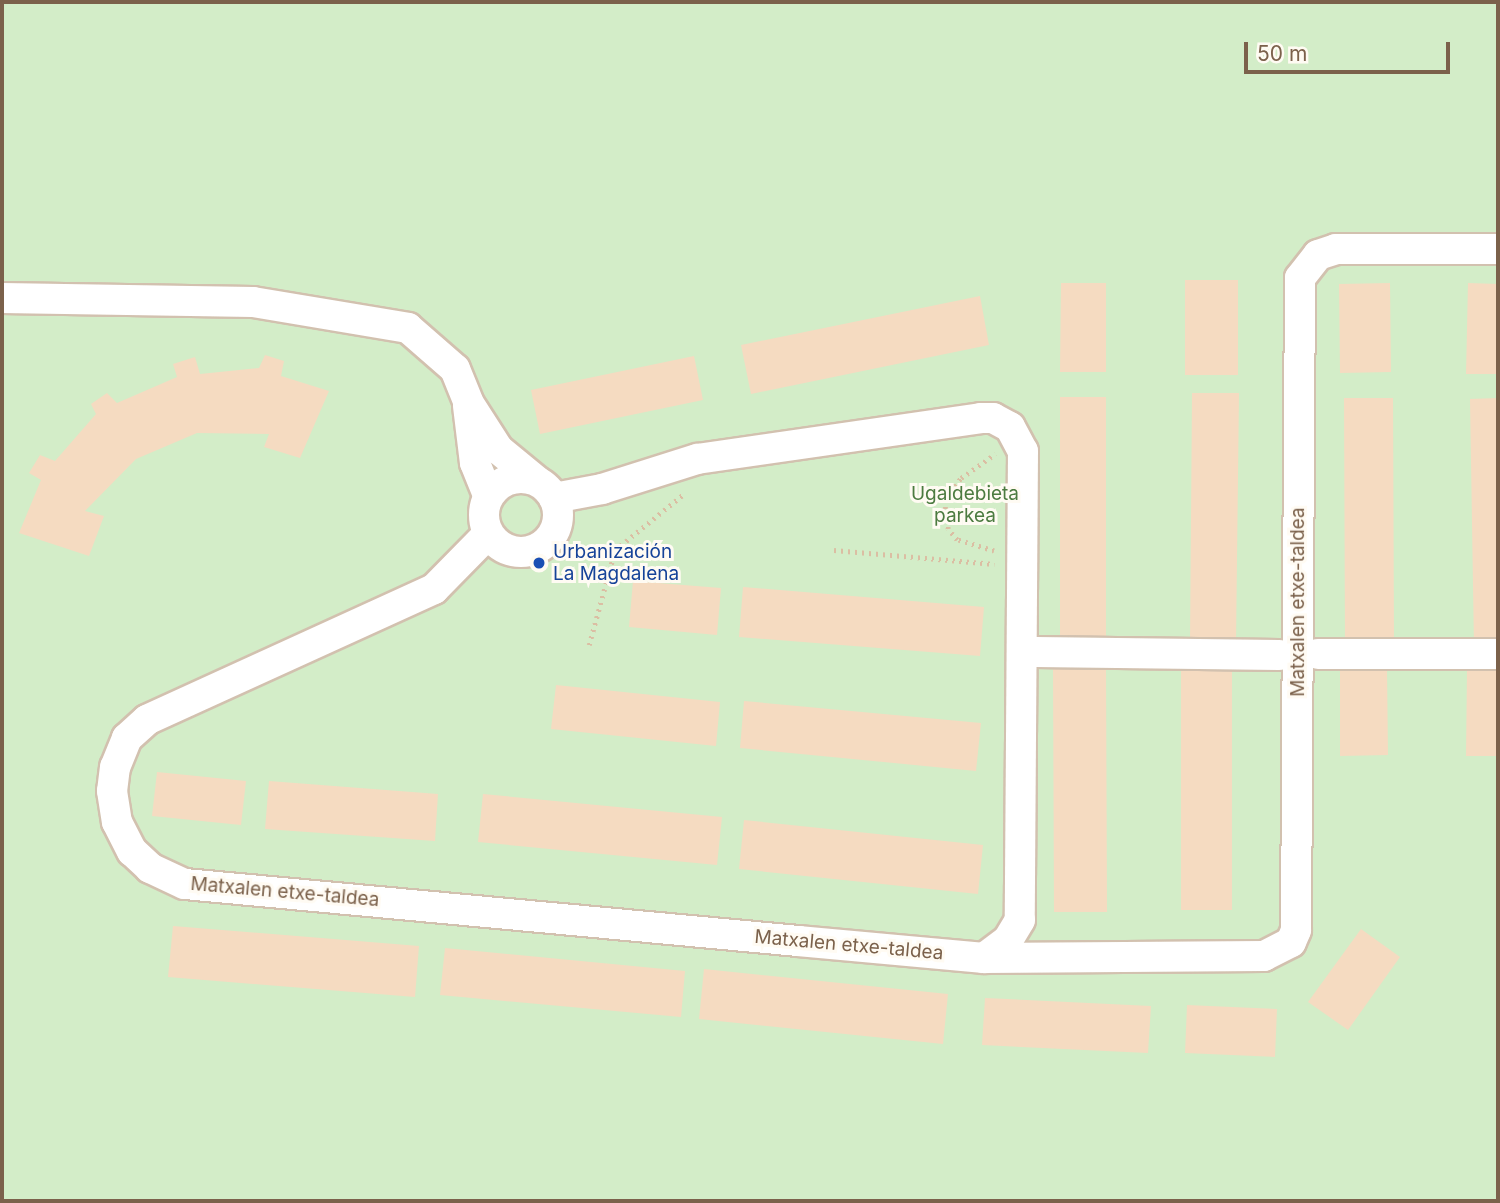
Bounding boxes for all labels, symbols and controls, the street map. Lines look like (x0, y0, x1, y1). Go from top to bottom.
scale bar (1248, 28, 1454, 72)
text: 50 m (1257, 41, 1307, 66)
park label: Ugaldebieta parkea (911, 483, 1019, 527)
street label: Matxalen etxe-taldea (1287, 507, 1309, 697)
place label: Urbanización La Magdalena (553, 541, 679, 585)
marker: Urbanización La Magdalena (531, 555, 547, 571)
street label: Matxalen etxe-taldea (190, 872, 380, 912)
street label: Matxalen etxe-taldea (754, 925, 944, 965)

